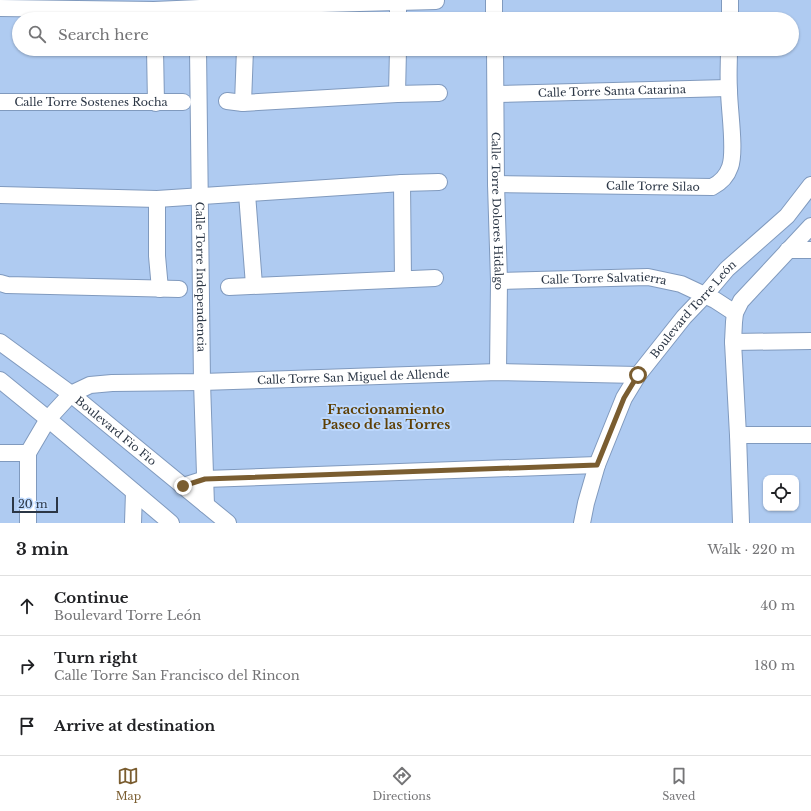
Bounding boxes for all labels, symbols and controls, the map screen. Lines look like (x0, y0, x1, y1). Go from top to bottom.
search box (12, 12, 799, 56)
icon: search (26, 23, 48, 45)
text: Search here (58, 25, 149, 44)
street label: Calle Torre Santa Catarina (538, 82, 687, 100)
street label: Calle Torre Sostenes Rocha (14, 95, 168, 109)
street label: Calle Torre Dolores Hidalgo (489, 132, 506, 290)
street label: Calle Torre Silao (606, 179, 700, 194)
street label: Calle Torre Independencia (193, 202, 209, 353)
street label: Boulevard Torre León (647, 257, 739, 361)
street label: Calle Torre Salvatierra (541, 270, 669, 288)
route start (629, 366, 647, 384)
street label: Calle Torre San Miguel de Allende (257, 367, 450, 387)
street label: Boulevard Fio Fio (72, 393, 159, 468)
district label: Fraccionamiento Paseo de las Torres (322, 401, 450, 433)
map controls (763, 475, 799, 511)
button: locate (763, 475, 799, 511)
route end (174, 477, 192, 495)
scale bar (12, 495, 58, 514)
text: 20 m (18, 497, 48, 511)
text: 3 min (16, 539, 69, 560)
text: Walk · 220 m (707, 541, 795, 558)
text: Continue (54, 588, 129, 607)
icon: ahead (16, 595, 38, 617)
text: 40 m (760, 597, 795, 614)
text: Boulevard Torre León (54, 607, 201, 624)
text: Turn right (54, 648, 137, 667)
icon: right (16, 655, 38, 677)
text: 180 m (754, 657, 795, 674)
text: Calle Torre San Francisco del Rincon (54, 667, 300, 684)
icon: arrive (16, 715, 38, 737)
text: Arrive at destination (54, 716, 215, 735)
tab: Map (116, 765, 141, 803)
tab: Directions (372, 765, 431, 803)
tab: Saved (662, 765, 695, 803)

